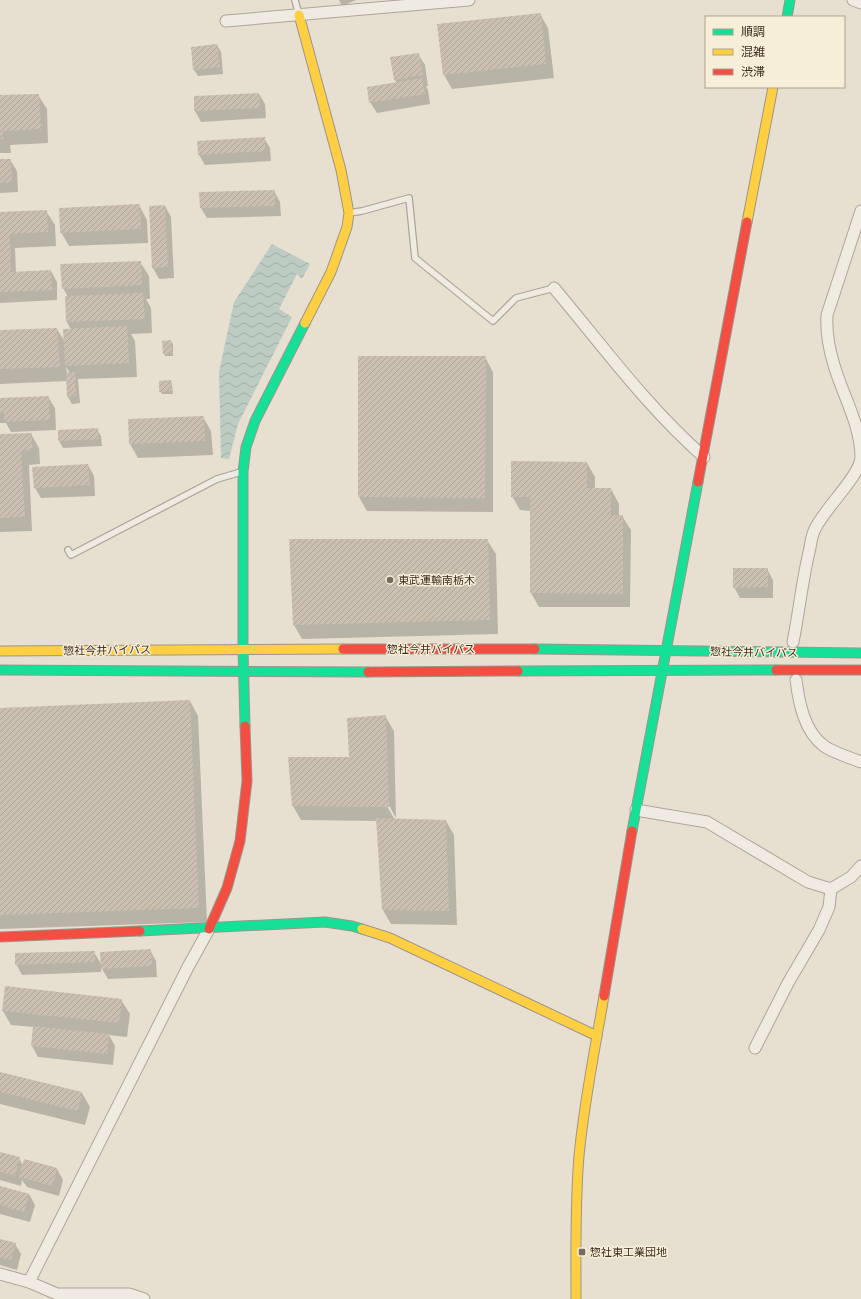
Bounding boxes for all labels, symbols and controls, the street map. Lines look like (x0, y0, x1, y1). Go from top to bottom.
legend (705, 16, 845, 88)
text: 順調 (741, 24, 765, 40)
text: 混雑 (741, 44, 765, 60)
text: 渋滞 (741, 64, 765, 80)
place label: 東武運輸南栃木 (398, 573, 475, 588)
marker: 東武運輸南栃木 (385, 575, 395, 585)
street label: 惣社今井バイパス (63, 642, 151, 659)
street label: 惣社今井バイパス (387, 642, 475, 657)
street label: 惣社今井バイパス (710, 644, 798, 661)
place label: 惣社東工業団地 (590, 1245, 667, 1260)
marker: 惣社東工業団地 (577, 1247, 587, 1257)

